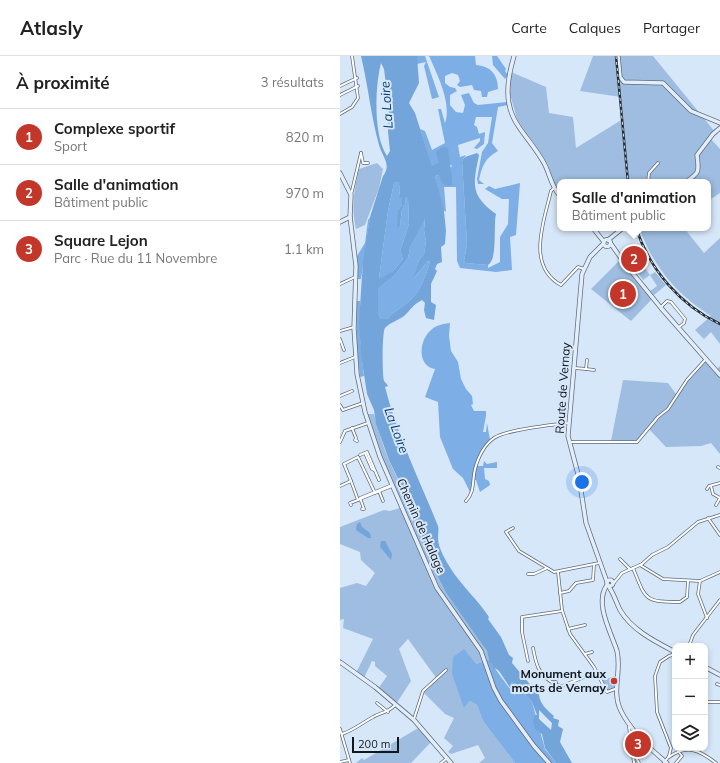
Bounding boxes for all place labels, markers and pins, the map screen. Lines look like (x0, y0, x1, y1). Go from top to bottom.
pin: 2 (621, 244, 647, 274)
pin: 1 (610, 279, 636, 309)
place label: Monument aux morts de Vernay (512, 666, 606, 695)
marker: Monument aux morts de Vernay (609, 676, 619, 686)
pin: 3 (625, 729, 651, 759)

